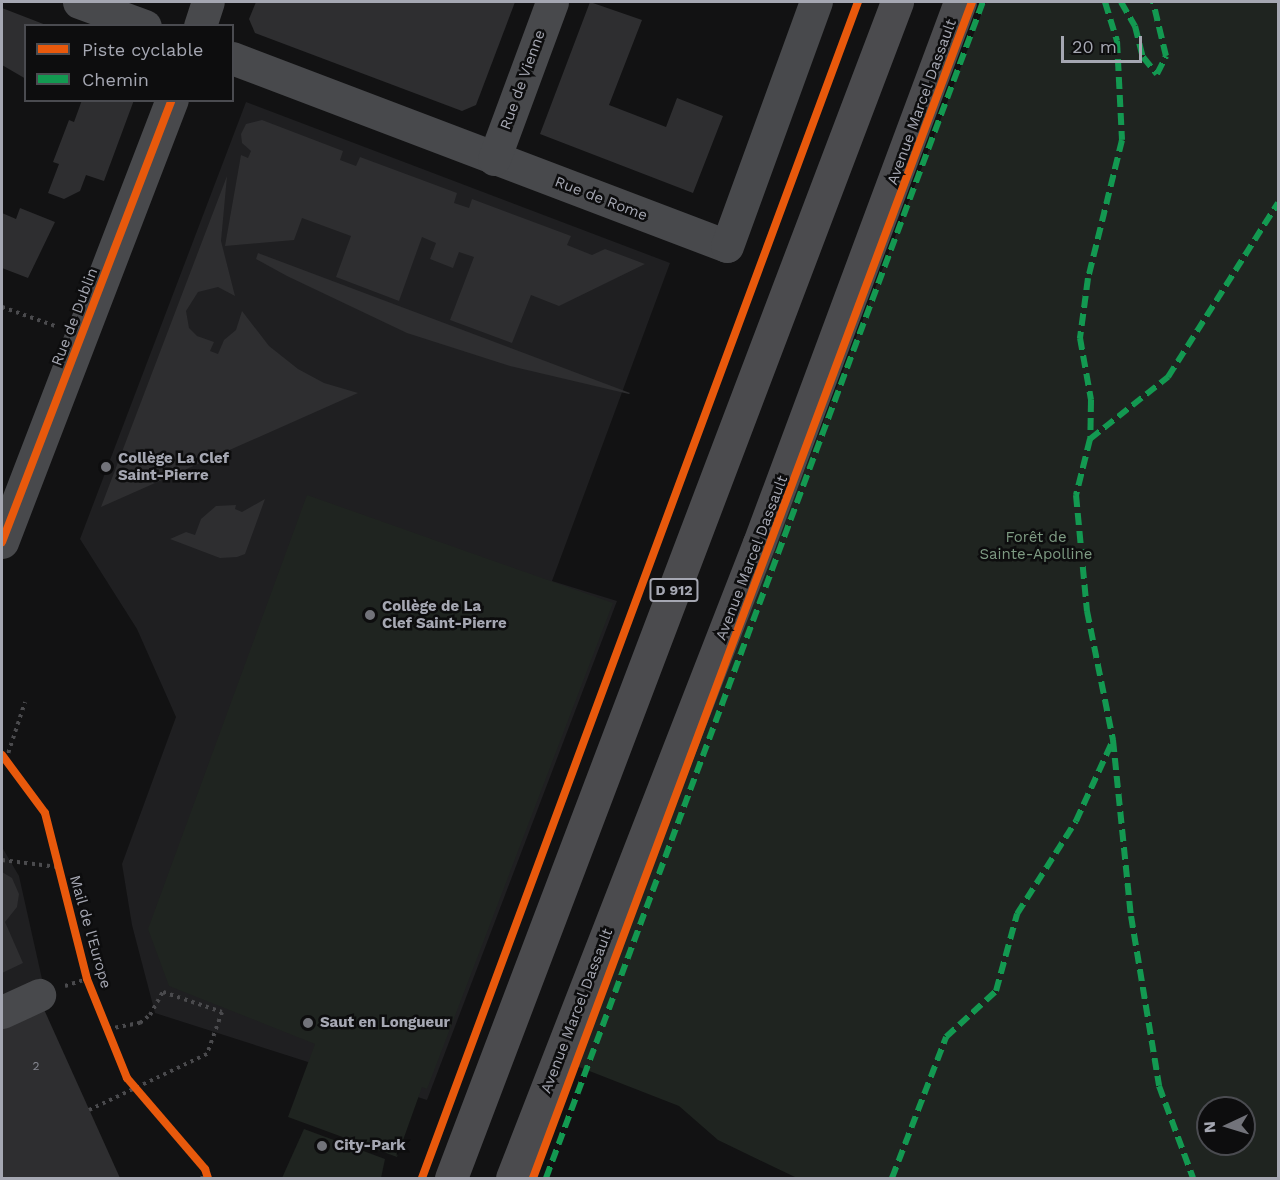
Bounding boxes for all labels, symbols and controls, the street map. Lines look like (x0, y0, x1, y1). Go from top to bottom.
street label: Avenue Marcel Dassault (884, 16, 960, 188)
legend (24, 24, 234, 102)
scale bar (1064, 24, 1145, 62)
street label: Rue de Vienne (496, 27, 550, 133)
text: 20 m (1072, 36, 1117, 57)
text: Piste cyclable (82, 39, 203, 60)
text: Chemin (82, 69, 149, 90)
street label: Rue de Rome (552, 173, 650, 225)
street label: Rue de Dublin (48, 266, 102, 368)
place label: Collège La Clef Saint-Pierre (118, 449, 229, 484)
marker: Collège La Clef Saint-Pierre (99, 460, 113, 474)
street label: Avenue Marcel Dassault (712, 473, 792, 643)
park label: Forêt de Sainte-Apolline (980, 528, 1092, 563)
road number: D 912 (648, 579, 700, 601)
place label: Collège de La Clef Saint-Pierre (382, 597, 507, 632)
marker: Collège de La Clef Saint-Pierre (363, 608, 377, 622)
street label: Mail de l'Europe (65, 873, 115, 991)
street label: Avenue Marcel Dassault (537, 926, 617, 1096)
place label: Saut en Longueur (320, 1014, 450, 1032)
marker: Saut en Longueur (301, 1016, 315, 1030)
house number: 2 (33, 1060, 39, 1074)
north arrow (1196, 1096, 1256, 1156)
text: N (1200, 1121, 1219, 1134)
place label: City-Park (334, 1137, 406, 1155)
marker: City-Park (315, 1139, 329, 1153)

